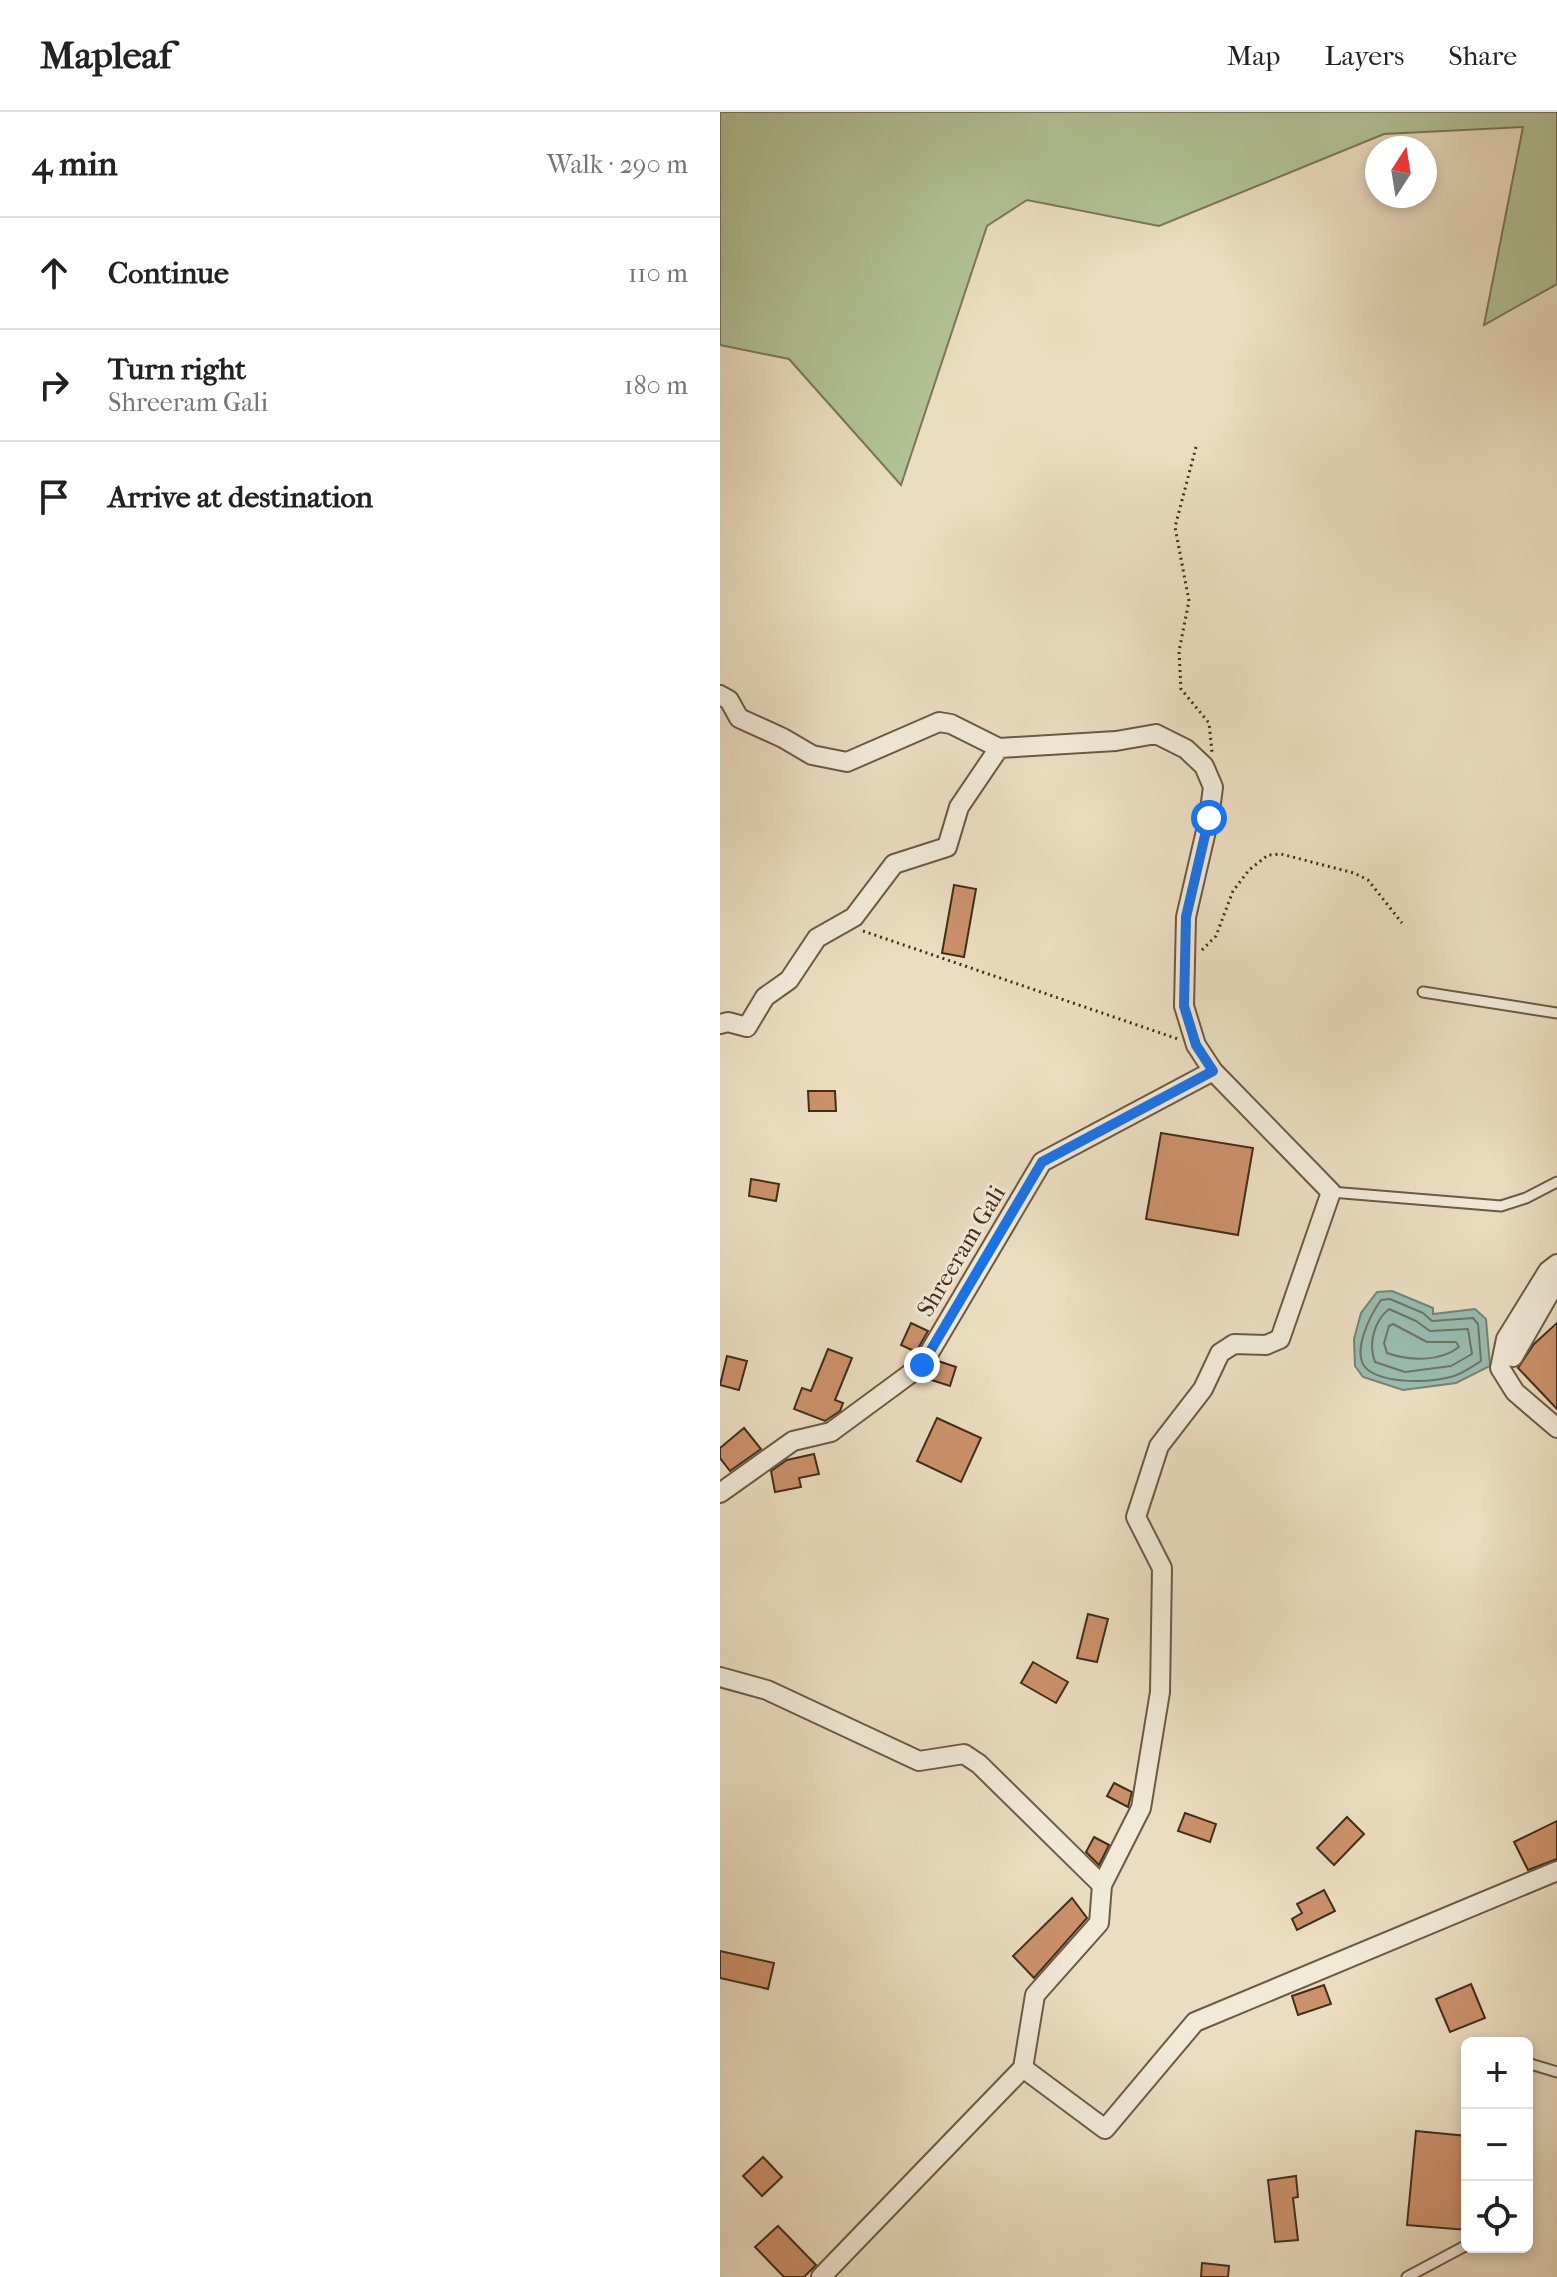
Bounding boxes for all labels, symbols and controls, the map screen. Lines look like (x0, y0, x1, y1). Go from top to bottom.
text: Mapleaf (40, 33, 172, 78)
text: Map (1227, 39, 1280, 72)
text: Layers (1324, 39, 1404, 72)
text: Share (1448, 39, 1517, 72)
north arrow (1365, 136, 1437, 208)
text: 4 min (32, 144, 117, 184)
text: Walk · 290 m (547, 149, 688, 180)
icon: ahead (32, 251, 76, 295)
text: Continue (108, 256, 229, 291)
text: 110 m (628, 258, 688, 289)
text: Turn right (108, 352, 246, 387)
icon: right (32, 363, 76, 407)
text: 180 m (624, 370, 688, 401)
text: Shreeram Gali (108, 387, 268, 418)
icon: arrive (32, 475, 76, 519)
text: Arrive at destination (108, 480, 373, 515)
route start (1191, 800, 1227, 836)
street label: Shreeram Gali (911, 1180, 1011, 1322)
route end (904, 1347, 940, 1383)
map controls (1461, 2037, 1533, 2253)
button: + (1461, 2037, 1533, 2109)
button: − (1461, 2109, 1533, 2181)
button: locate (1461, 2181, 1533, 2253)

